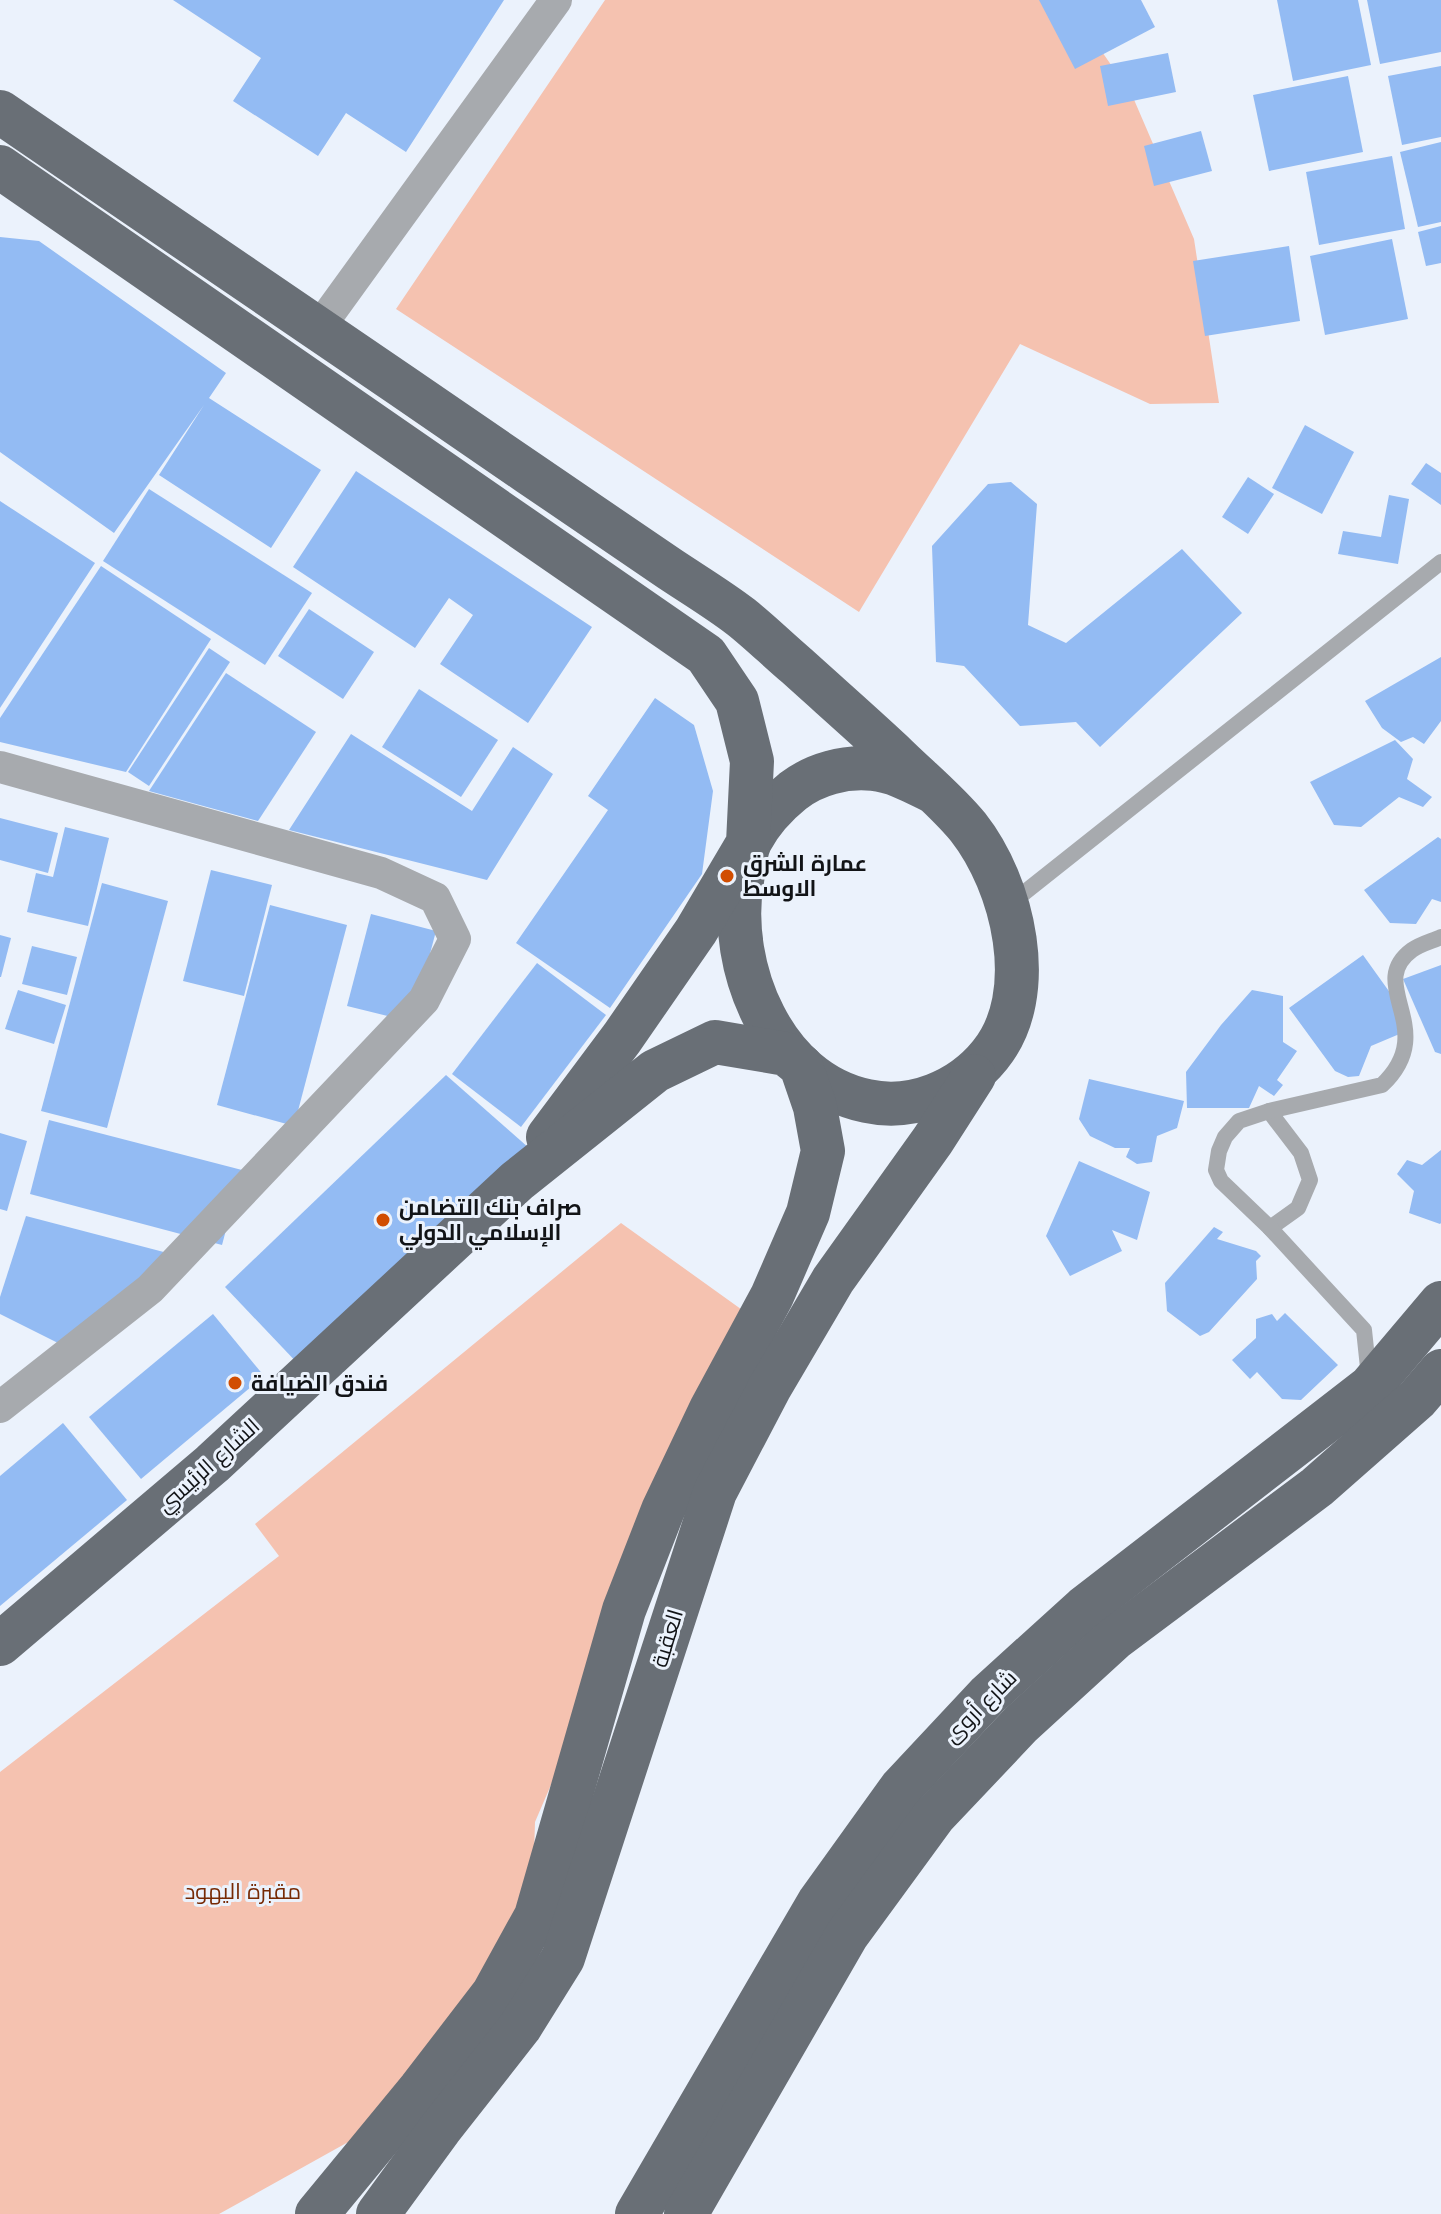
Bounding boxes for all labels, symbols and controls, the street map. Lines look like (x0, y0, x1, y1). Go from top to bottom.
place label: عمارة الشرق الاوسط (743, 851, 867, 902)
marker: عمارة الشرق الاوسط (718, 867, 736, 885)
place label: صراف بنك التضامن الإسلامي الدولي (399, 1195, 582, 1250)
marker: صراف بنك التضامن الإسلامي الدولي (374, 1211, 392, 1229)
place label: فندق الضيافة (251, 1371, 388, 1397)
marker: فندق الضيافة (226, 1374, 244, 1392)
street label: الشارع الرئيسي (152, 1413, 267, 1521)
street label: العقبة (647, 1606, 688, 1670)
street label: شارع أروى (938, 1664, 1023, 1749)
park label: مقبرة اليهود (185, 1879, 301, 1905)

